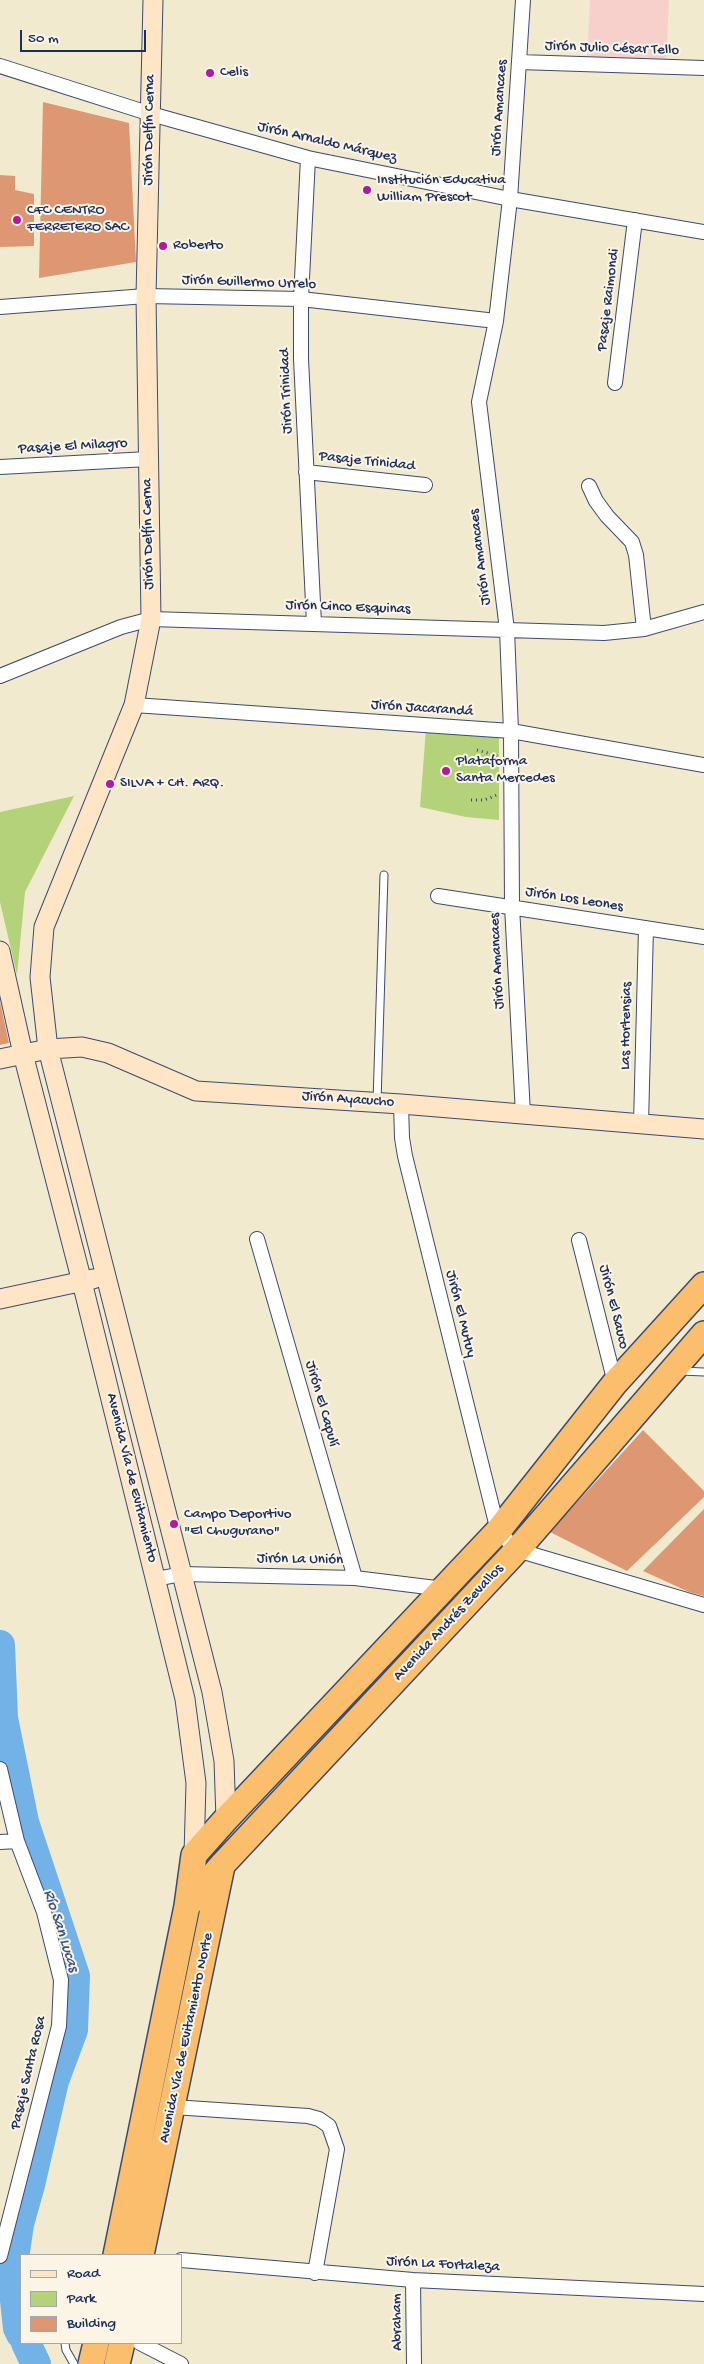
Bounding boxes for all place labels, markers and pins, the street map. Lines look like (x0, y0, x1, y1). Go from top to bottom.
place label: Celis (220, 64, 248, 82)
marker: Celis (204, 67, 216, 79)
place label: Institución Educativa William Prescot (377, 172, 506, 207)
marker: Institución Educativa William Prescot (361, 184, 373, 196)
place label: CFC CENTRO FERRETERO SAC (27, 202, 129, 237)
marker: CFC CENTRO FERRETERO SAC (11, 214, 23, 226)
place label: Roberto (173, 237, 224, 255)
marker: Roberto (157, 240, 169, 252)
place label: Plataforma Santa Mercedes (456, 753, 555, 788)
marker: Plataforma Santa Mercedes (440, 765, 452, 777)
place label: SILVA + CH. ARQ. (120, 775, 224, 793)
marker: SILVA + CH. ARQ. (104, 778, 116, 790)
place label: Campo Deportivo "El Chugurano" (184, 1506, 292, 1541)
marker: Campo Deportivo "El Chugurano" (168, 1518, 180, 1530)

